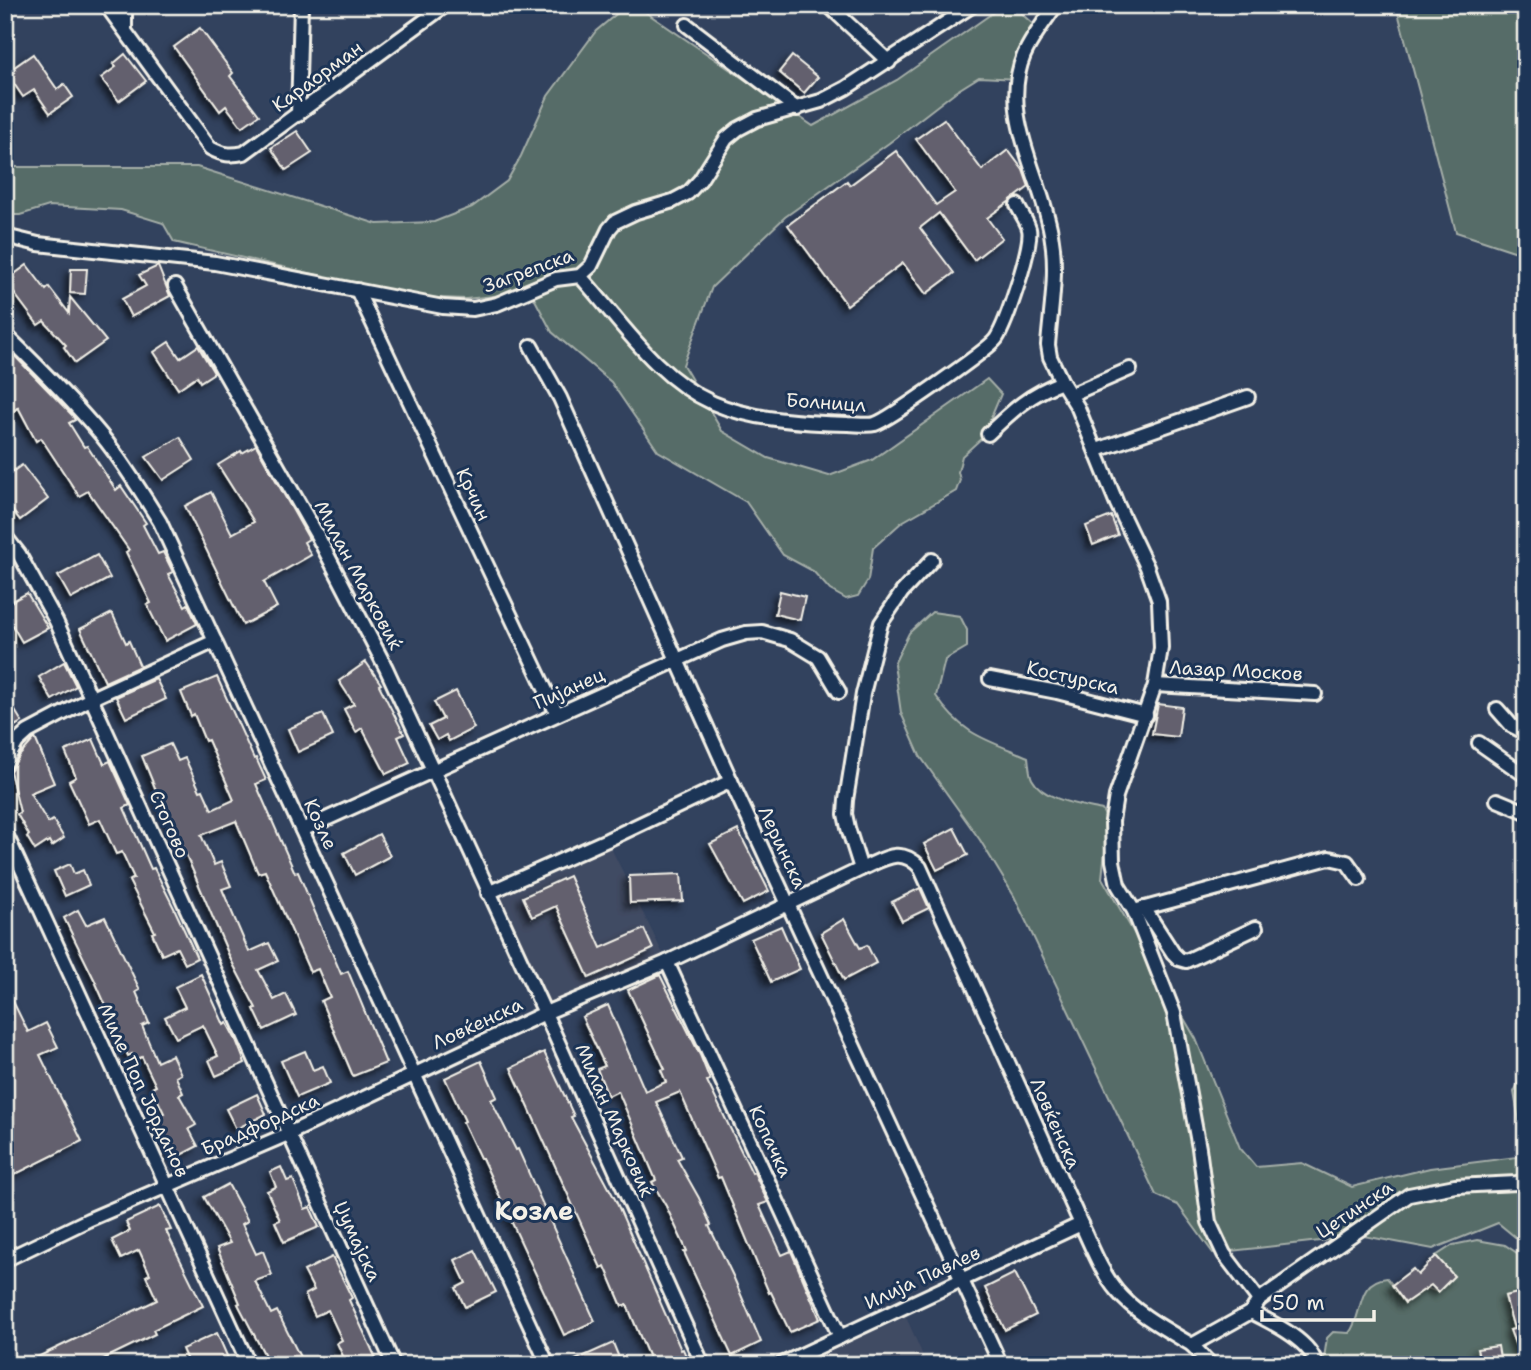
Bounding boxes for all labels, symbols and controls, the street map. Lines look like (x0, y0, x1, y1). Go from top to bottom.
street label: Караорман (267, 35, 368, 118)
street label: Загрепска (480, 243, 577, 298)
street label: Болницл (785, 387, 867, 418)
street label: Крчин (450, 464, 497, 525)
street label: Милан Марковиќ (309, 496, 409, 654)
street label: Костурска (1024, 655, 1122, 700)
street label: Лазар Москов (1169, 655, 1303, 686)
street label: Пијанец (530, 662, 609, 715)
street label: Стогово (143, 786, 196, 862)
street label: Козле (298, 795, 343, 854)
street label: Леринска (753, 802, 813, 893)
street label: Ловќенска (428, 992, 527, 1055)
street label: Миле Поп Јорданов (92, 999, 195, 1181)
street label: Милан Марковиќ (569, 1039, 660, 1201)
street label: Ловќенска (1024, 1074, 1087, 1173)
street label: Брадфордска (197, 1087, 323, 1162)
street label: Копачка (743, 1101, 798, 1181)
street label: Цетинска (1311, 1175, 1398, 1244)
district label: Козле (494, 1193, 574, 1228)
street label: Џумајска (328, 1197, 387, 1286)
street label: Илија Павлев (860, 1240, 984, 1315)
scale bar (1262, 1279, 1374, 1323)
text: 50 m (1272, 1289, 1325, 1317)

